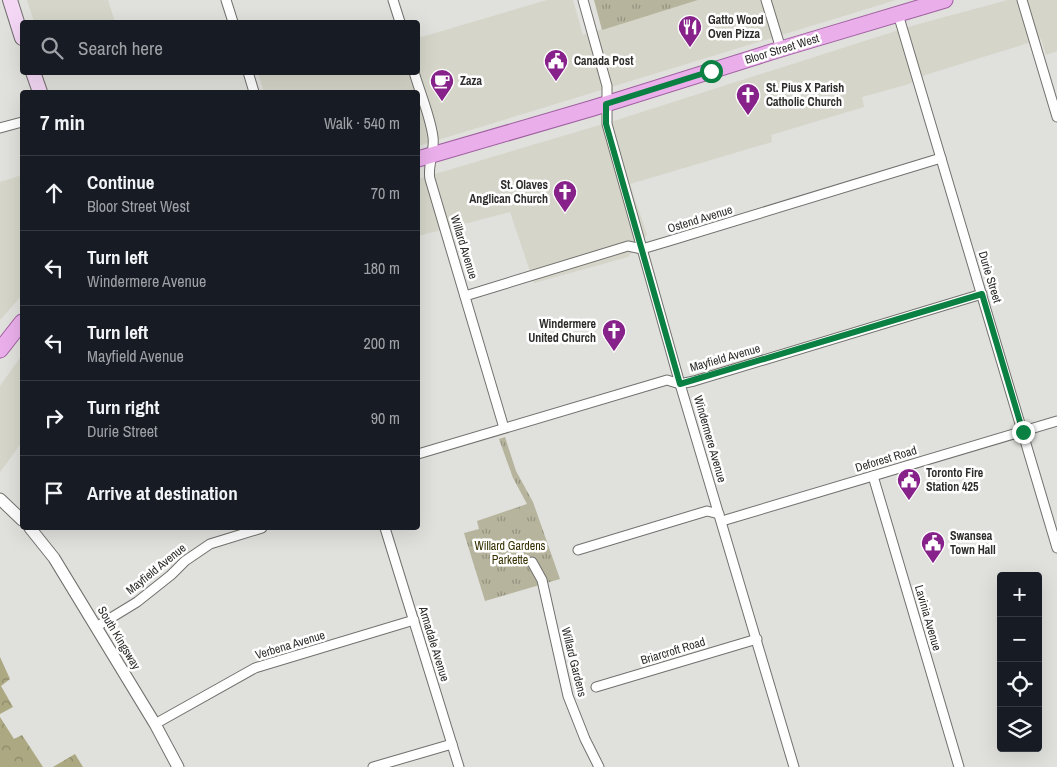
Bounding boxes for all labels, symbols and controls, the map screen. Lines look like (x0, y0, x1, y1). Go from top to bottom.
place label: Gatto Wood Oven Pizza (708, 12, 764, 42)
restaurant icon: Gatto Wood Oven Pizza (677, 14, 703, 48)
search box (20, 20, 420, 75)
street label: Bloor Street West (743, 30, 821, 68)
icon: search (38, 34, 66, 62)
text: Search here (78, 35, 163, 61)
public building icon: Canada Post (543, 48, 569, 82)
place label: Canada Post (574, 53, 634, 69)
route start (700, 60, 723, 83)
cafe icon: Zaza (429, 68, 455, 102)
place label: Zaza (460, 73, 482, 89)
place label: St. Pius X Parish Catholic Church (766, 80, 844, 110)
church icon: St. Pius X Parish Catholic Church (735, 82, 761, 116)
text: 7 min (40, 108, 85, 137)
text: Walk · 540 m (324, 112, 400, 134)
text: Continue (87, 169, 155, 195)
place label: St. Olaves Anglican Church (469, 177, 549, 207)
icon: ahead (40, 179, 68, 207)
church icon: St. Olaves Anglican Church (552, 179, 578, 213)
text: 70 m (371, 182, 400, 204)
text: Bloor Street West (87, 195, 190, 217)
street label: Ostend Avenue (666, 202, 734, 236)
street label: Willard Avenue (447, 213, 481, 281)
text: Turn left (87, 244, 148, 270)
street label: Durie Street (975, 249, 1005, 305)
icon: left (40, 254, 68, 282)
text: 180 m (364, 257, 400, 279)
text: Windermere Avenue (87, 270, 206, 292)
place label: Windermere United Church (528, 316, 597, 346)
church icon: Windermere United Church (601, 318, 627, 352)
text: Turn left (87, 319, 148, 345)
icon: left (40, 329, 68, 357)
text: 200 m (364, 332, 400, 354)
street label: Mayfield Avenue (688, 340, 762, 376)
text: Mayfield Avenue (87, 345, 184, 367)
text: Turn right (87, 394, 159, 420)
street label: Windermere Avenue (690, 394, 730, 484)
icon: right (40, 404, 68, 432)
text: 90 m (371, 407, 400, 429)
text: Durie Street (87, 420, 158, 442)
route end (1012, 421, 1035, 444)
street label: Deforest Road (853, 442, 919, 476)
place label: Toronto Fire Station 425 (926, 465, 984, 495)
public building icon: Toronto Fire Station 425 (896, 467, 922, 501)
icon: arrive (40, 479, 68, 507)
text: Arrive at destination (87, 480, 238, 506)
place label: Swansea Town Hall (950, 528, 996, 558)
public building icon: Swansea Town Hall (920, 530, 946, 564)
park label: Willard Gardens Parkette (474, 538, 546, 568)
street label: Mayfield Avenue (123, 540, 189, 598)
map controls (997, 572, 1042, 752)
button: + (997, 572, 1042, 617)
street label: Lavinia Avenue (911, 583, 945, 653)
street label: South Kingsway (94, 603, 144, 673)
street label: Armadale Avenue (415, 604, 453, 683)
button: − (997, 617, 1042, 662)
street label: Willard Gardens (558, 626, 590, 698)
street label: Verbena Avenue (253, 627, 327, 663)
street label: Briarcroft Road (639, 634, 707, 668)
button: locate (997, 662, 1042, 707)
button: layers (997, 707, 1042, 752)

